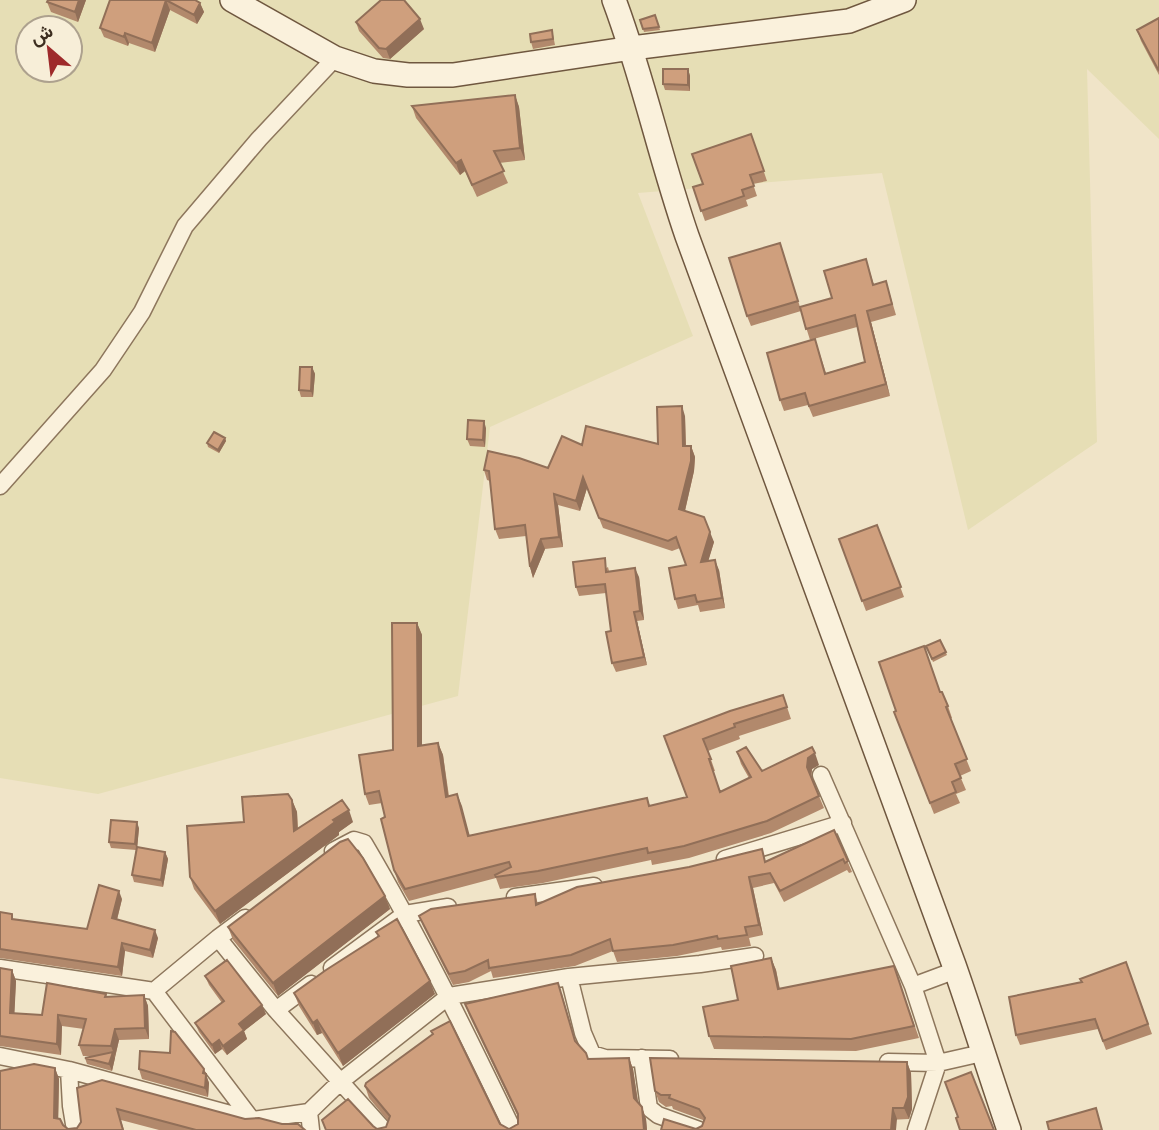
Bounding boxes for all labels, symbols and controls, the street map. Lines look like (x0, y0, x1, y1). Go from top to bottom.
north arrow (14, 14, 84, 84)
text: ش (26, 19, 57, 50)

